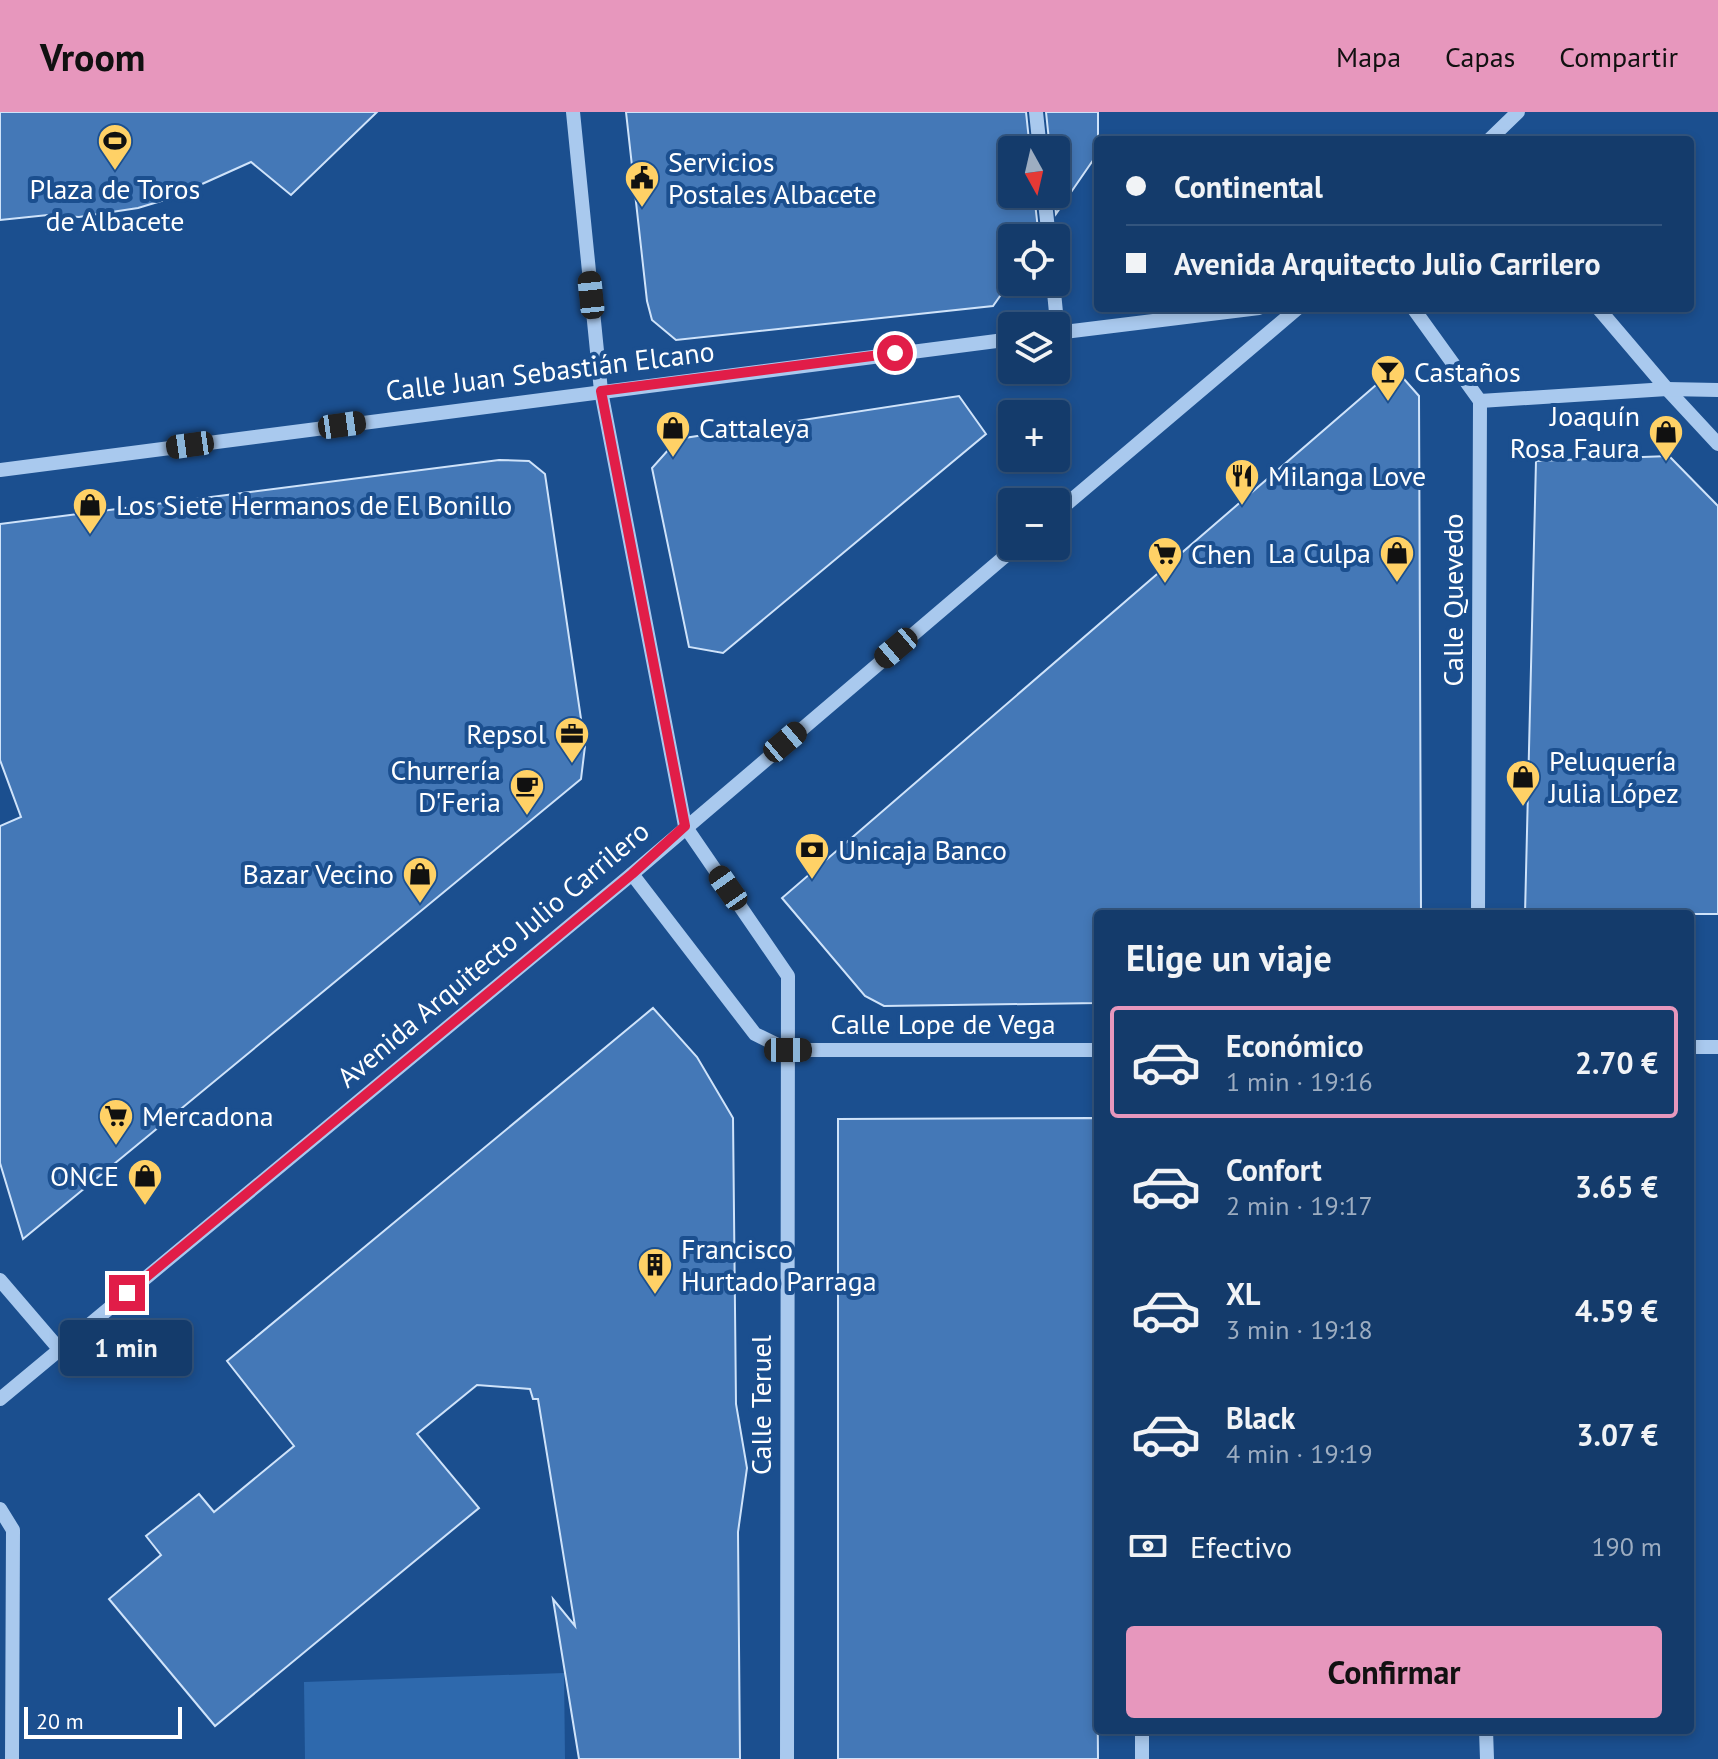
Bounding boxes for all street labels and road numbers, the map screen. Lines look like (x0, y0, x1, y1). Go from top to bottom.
street label: Calle Juan Sebastián Elcano (383, 332, 716, 409)
street label: Calle Quevedo (1434, 514, 1471, 686)
street label: Avenida Arquitecto Julio Carrilero (329, 812, 656, 1095)
street label: Calle Lope de Vega (830, 1005, 1056, 1042)
street label: Calle Teruel (742, 1335, 779, 1475)

